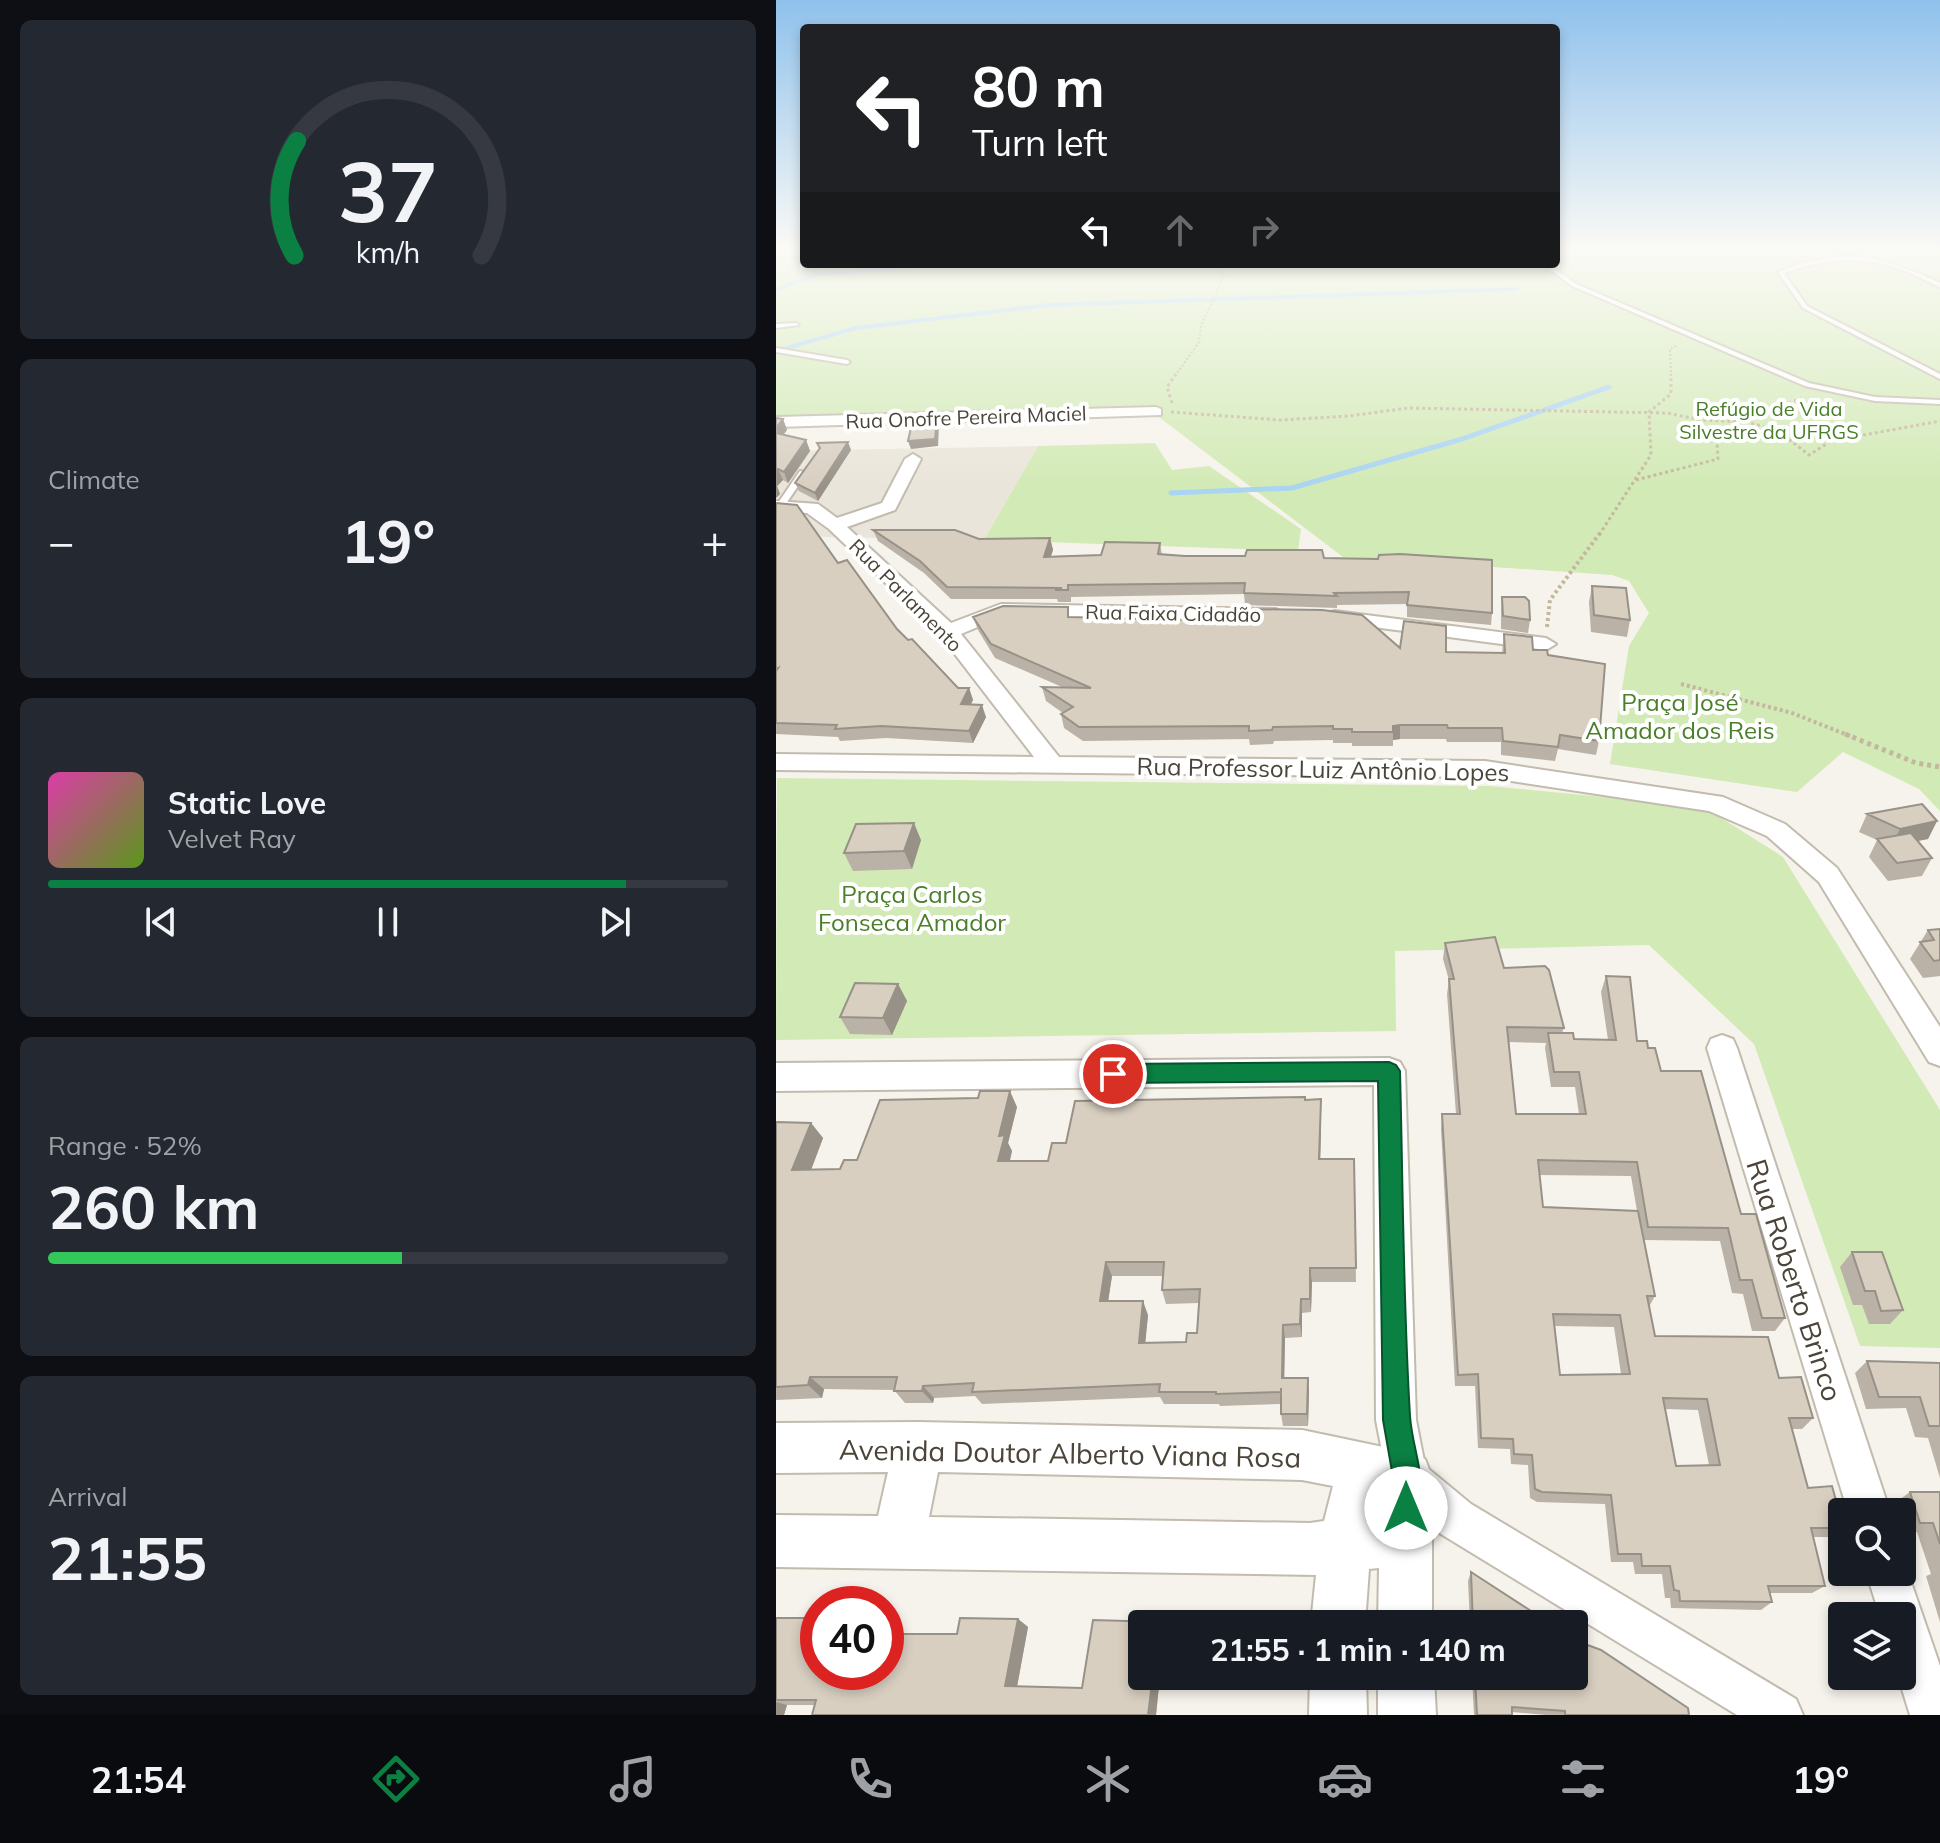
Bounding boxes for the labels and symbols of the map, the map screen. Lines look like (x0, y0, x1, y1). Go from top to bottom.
park label: Refúgio de Vida Silvestre da UFRGS (1679, 396, 1859, 444)
street label: Rua Onofre Pereira Maciel (845, 400, 1087, 434)
street label: Rua Parlamento (844, 533, 968, 657)
street label: Rua Faixa Cidadão (1085, 599, 1261, 627)
park label: Praça José Amador dos Reis (1585, 687, 1775, 745)
street label: Rua Professor Luiz Antônio Lopes (1136, 751, 1510, 787)
park label: Praça Carlos Fonseca Amador (818, 879, 1006, 937)
pin (1079, 1040, 1147, 1108)
street label: Rua Roberto Brinco (1739, 1155, 1851, 1405)
street label: Avenida Doutor Alberto Viana Rosa (839, 1431, 1301, 1475)
position arrow (1364, 1466, 1448, 1550)
speed limit sign: 40 (800, 1586, 904, 1690)

